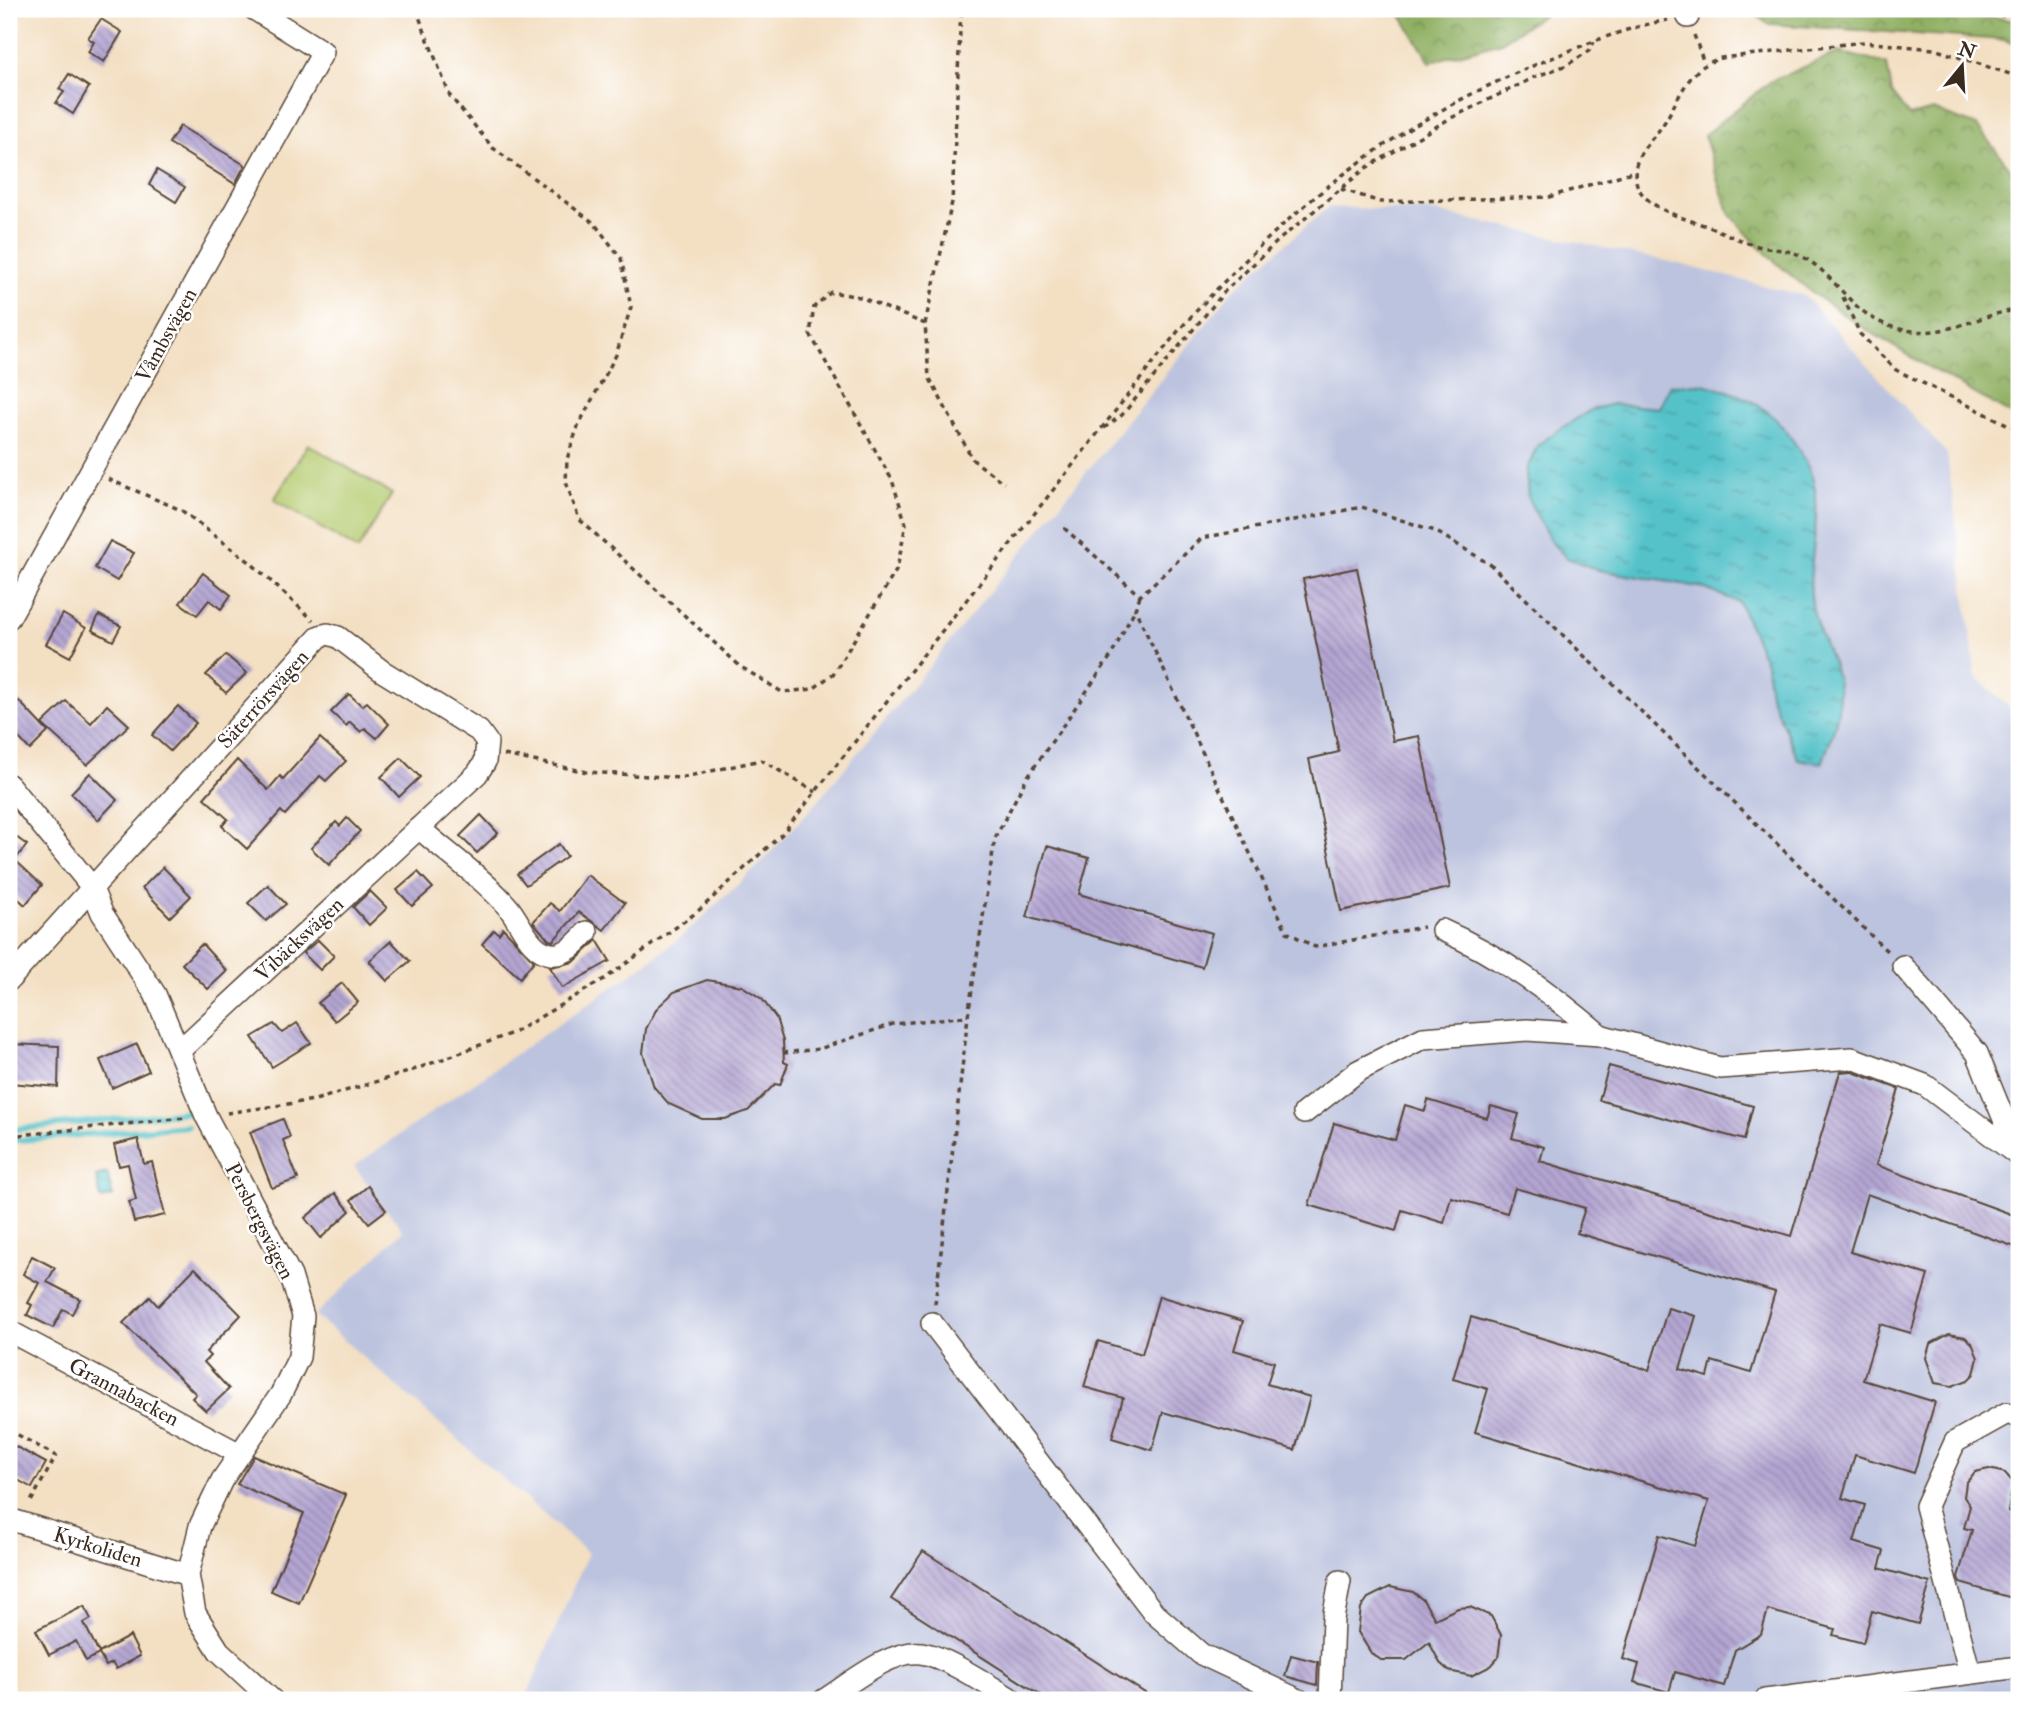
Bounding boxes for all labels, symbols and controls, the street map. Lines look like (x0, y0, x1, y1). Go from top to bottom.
north arrow (1926, 32, 1996, 102)
text: N (1954, 36, 1980, 65)
street label: Våmbsvägen (129, 283, 204, 387)
street label: Säterrörsvägen (212, 644, 315, 754)
street label: Vibäcksvägen (249, 891, 350, 988)
street label: Persbergsvägen (219, 1158, 301, 1284)
street label: Grannabacken (64, 1352, 184, 1433)
street label: Kyrkoliden (50, 1521, 146, 1574)

